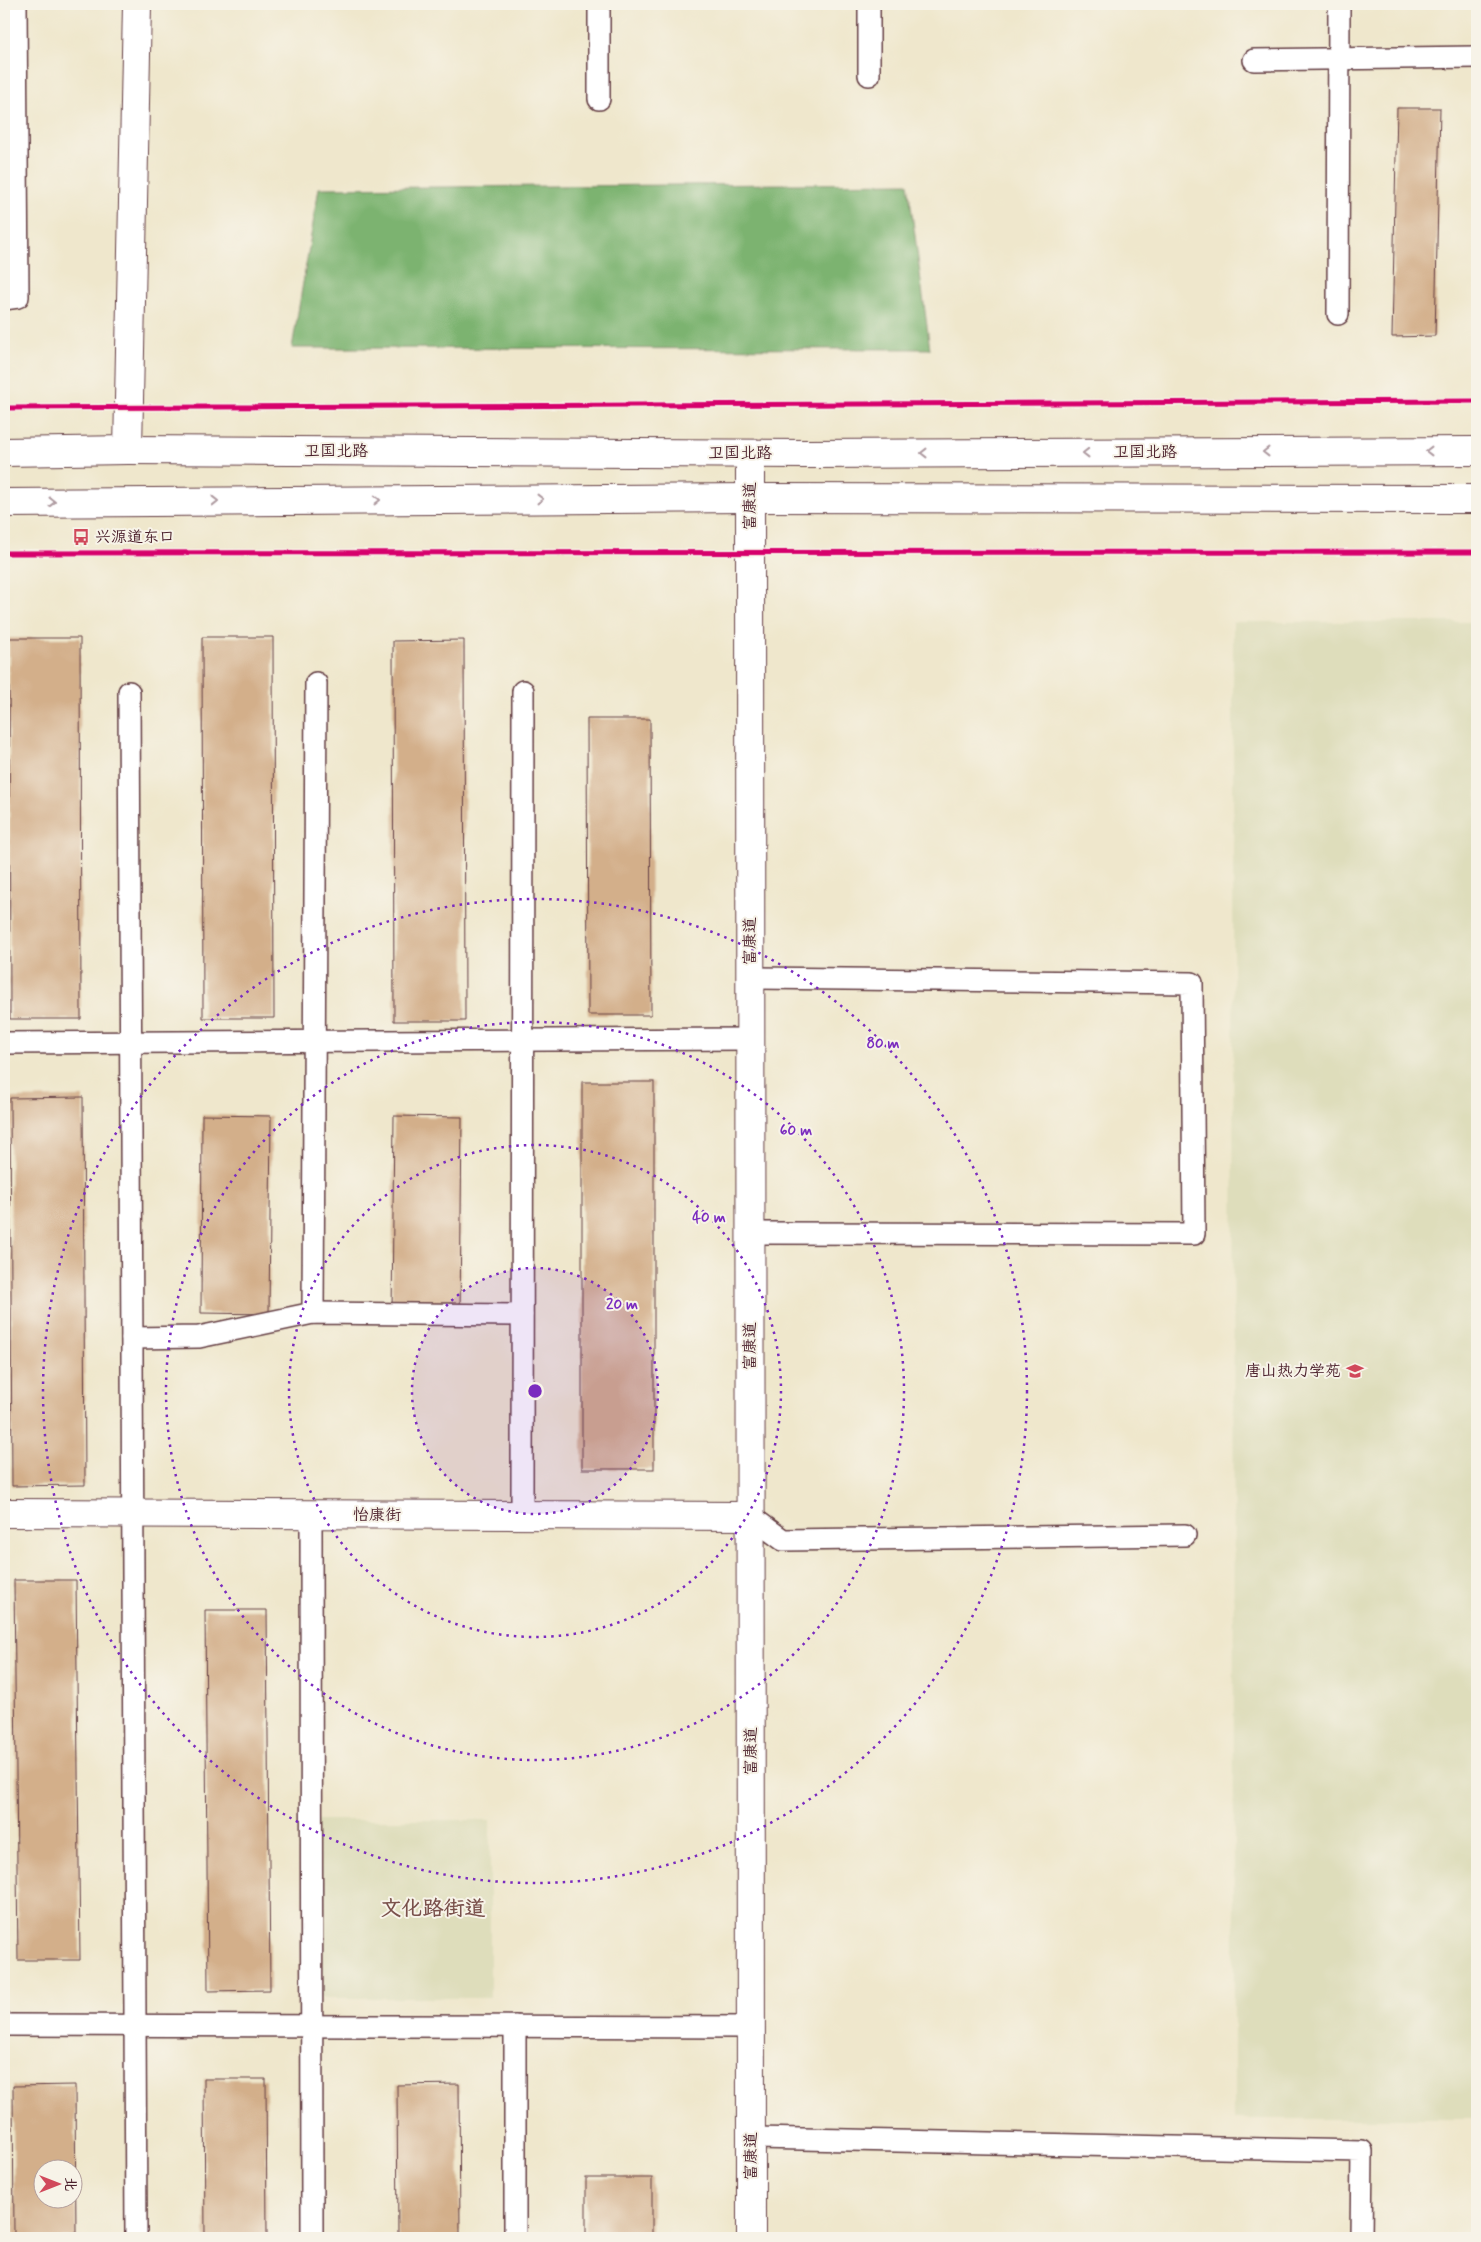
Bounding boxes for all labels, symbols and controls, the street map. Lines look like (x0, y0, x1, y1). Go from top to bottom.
street label: 卫国北路 (304, 441, 368, 462)
street label: 卫国北路 (1113, 442, 1177, 463)
street label: 卫国北路 (708, 443, 772, 464)
one-way arrow (1424, 446, 1432, 456)
one-way arrow (1262, 447, 1270, 457)
one-way arrow (919, 448, 927, 458)
one-way arrow (1082, 448, 1090, 458)
street label: 富康道 (740, 482, 761, 530)
one-way arrow (536, 494, 544, 505)
one-way arrow (374, 495, 382, 506)
one-way arrow (211, 496, 219, 507)
one-way arrow (49, 497, 57, 508)
bus stop icon: 兴源道东口 (71, 527, 91, 547)
place label: 兴源道东口 (95, 527, 175, 548)
street label: 富康道 (740, 917, 761, 965)
text: 80 m (866, 1034, 900, 1054)
text: 60 m (780, 1121, 812, 1141)
text: 40 m (692, 1208, 726, 1228)
text: 20 m (606, 1295, 638, 1315)
street label: 富康道 (740, 1322, 761, 1370)
place label: 唐山热力学苑 (1245, 1361, 1341, 1382)
school or university icon: 唐山热力学苑 (1345, 1361, 1365, 1381)
centre of rings (526, 1382, 544, 1400)
street label: 怡康街 (353, 1505, 401, 1526)
street label: 富康道 (741, 1727, 762, 1775)
district label: 文化路街道 (381, 1895, 486, 1923)
street label: 富康道 (741, 2132, 762, 2180)
north arrow (32, 2160, 82, 2210)
text: 北 (61, 2177, 79, 2191)

